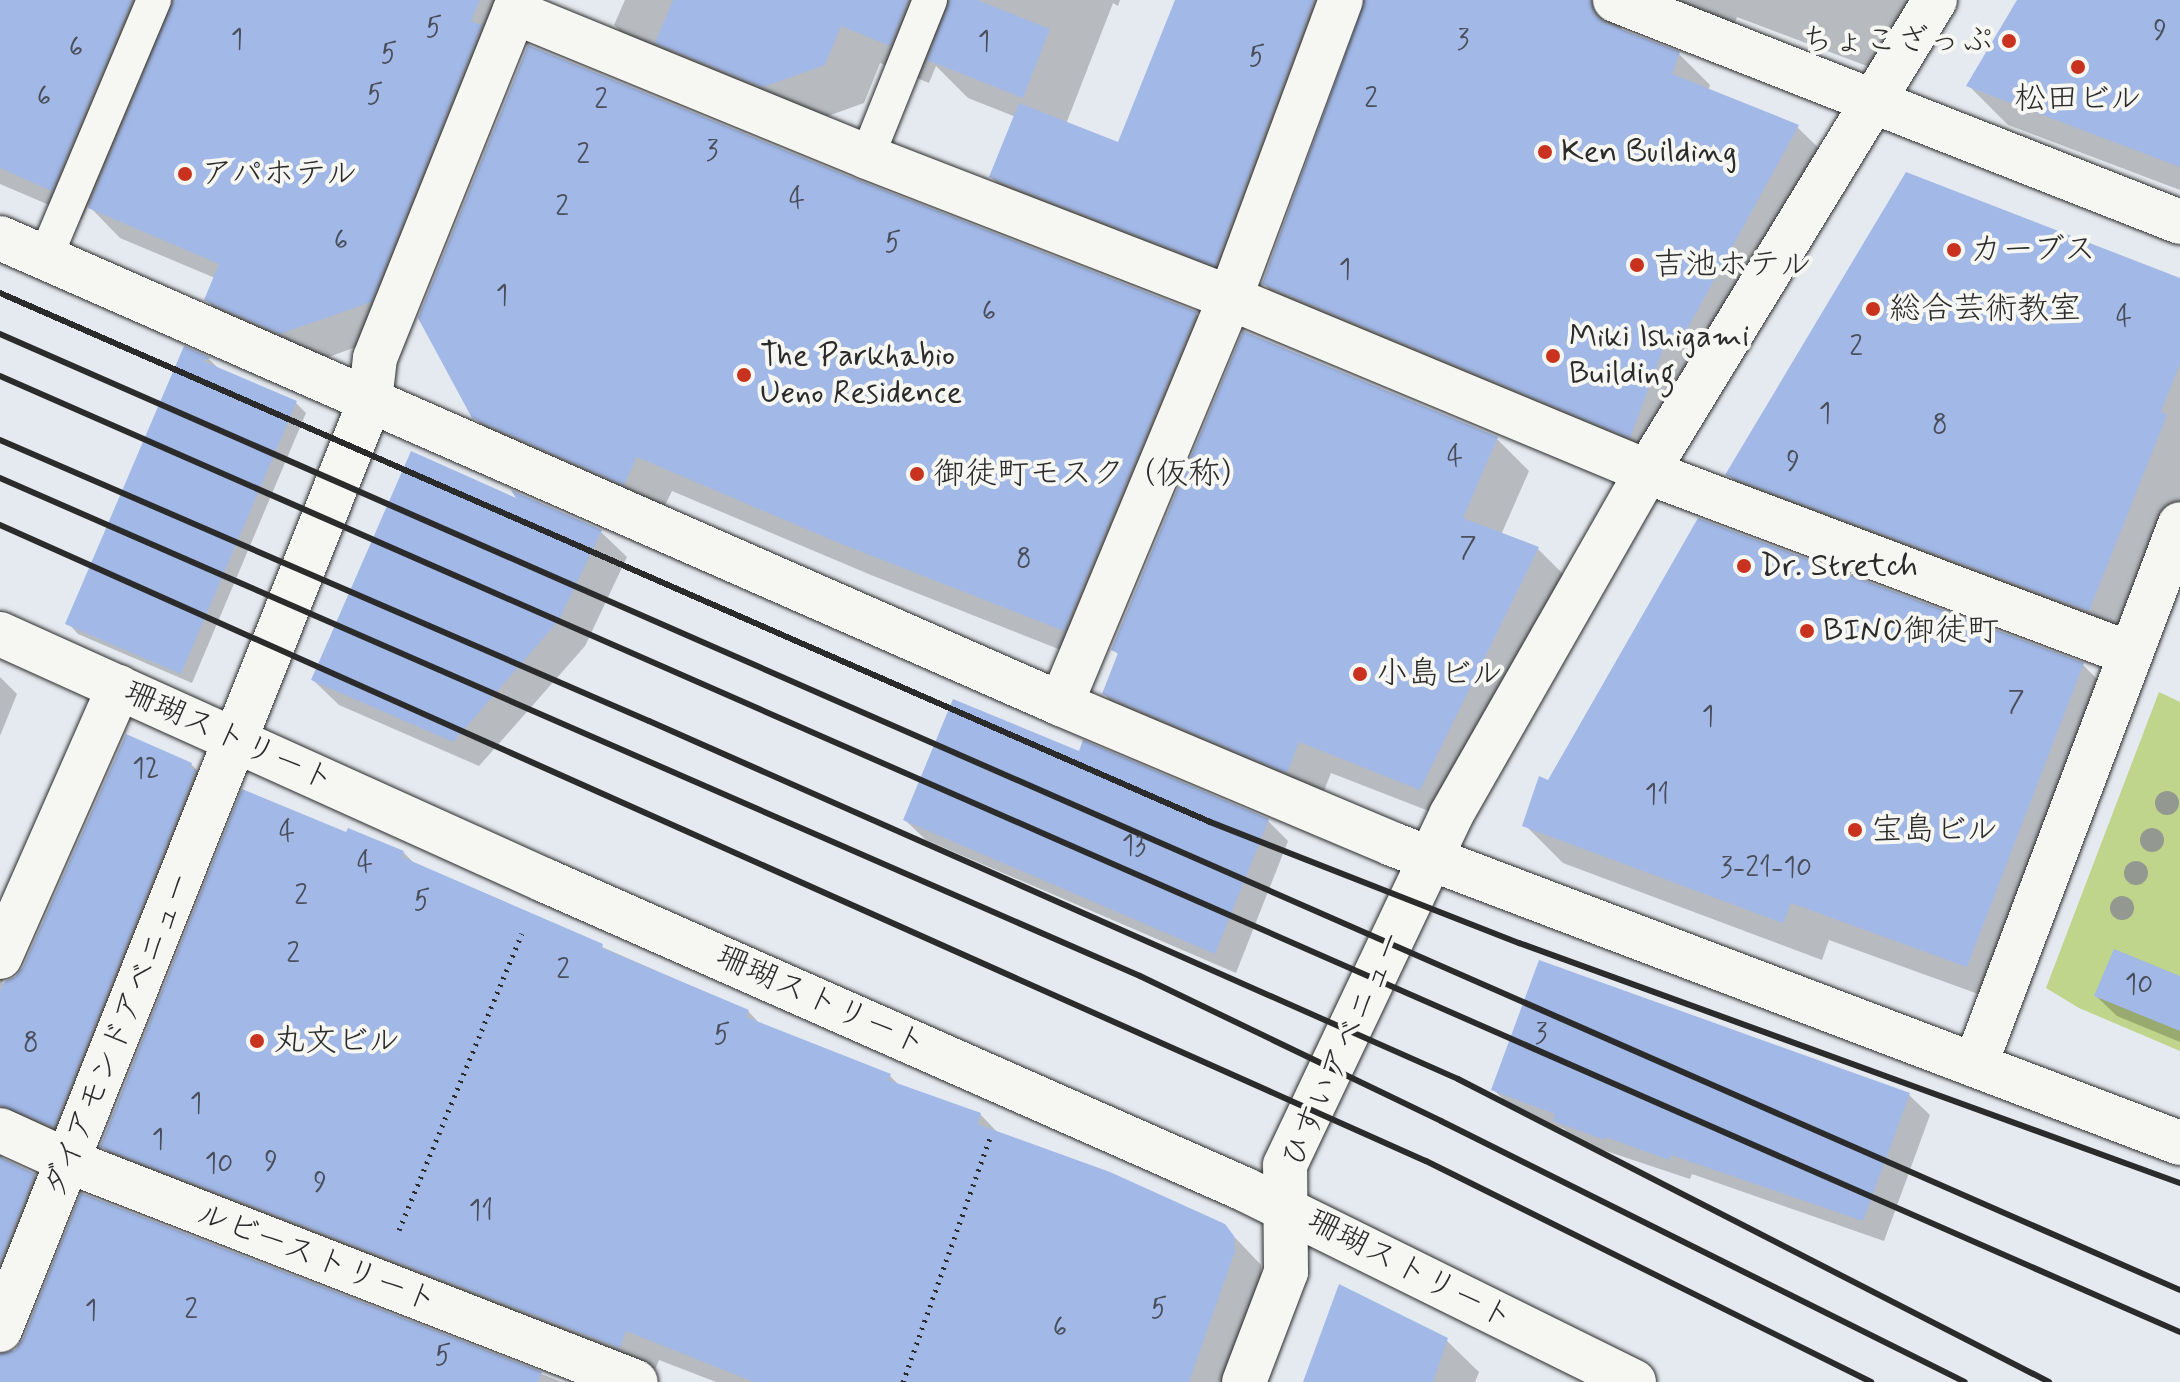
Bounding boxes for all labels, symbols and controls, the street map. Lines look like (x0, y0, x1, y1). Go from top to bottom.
house number: 5 (426, 12, 442, 46)
house number: 9 (2153, 15, 2167, 49)
place label: ちょこざっぷ (1801, 22, 1993, 60)
house number: 1 (231, 24, 243, 58)
house number: 3 (1457, 24, 1469, 58)
house number: 1 (978, 26, 990, 60)
house number: 6 (69, 32, 83, 66)
marker: ちょこざっぷ (2000, 32, 2018, 50)
house number: 5 (381, 38, 397, 72)
house number: 5 (1249, 41, 1265, 75)
marker: 松田ビル (2069, 58, 2087, 76)
house number: 5 (367, 79, 383, 113)
place label: 松田ビル (2014, 80, 2142, 118)
house number: 6 (37, 81, 51, 115)
house number: 2 (1364, 83, 1378, 117)
house number: 2 (594, 84, 608, 118)
place label: Ken Building (1561, 133, 1732, 171)
house number: 3 (706, 135, 718, 169)
house number: 2 (576, 139, 590, 173)
marker: Ken Building (1536, 143, 1554, 161)
place label: アパホテル (201, 155, 361, 193)
marker: アパホテル (176, 165, 194, 183)
house number: 4 (789, 183, 805, 217)
house number: 2 (555, 191, 569, 225)
house number: 6 (334, 225, 348, 259)
house number: 5 (885, 227, 901, 261)
place label: カーブス (1970, 231, 2098, 269)
marker: カーブス (1945, 241, 1963, 259)
place label: 吉池ホテル (1653, 246, 1813, 284)
house number: 1 (1339, 254, 1351, 288)
marker: 吉池ホテル (1628, 256, 1646, 274)
house number: 1 (496, 280, 508, 314)
place label: 総合芸術教室 (1889, 290, 2081, 328)
house number: 6 (982, 296, 996, 330)
marker: 総合芸術教室 (1864, 300, 1882, 318)
house number: 4 (2116, 301, 2132, 335)
place label: Miki Ishigami Building (1569, 319, 1757, 394)
house number: 2 (1849, 331, 1863, 365)
place label: The Parkhabio Ueno Residence (760, 338, 967, 413)
marker: Miki Ishigami Building (1544, 347, 1562, 365)
marker: The Parkhabio Ueno Residence (735, 366, 753, 384)
house number: 1 (1819, 398, 1831, 432)
house number: 8 (1932, 409, 1948, 443)
house number: 4 (1447, 441, 1463, 475)
house number: 9 (1786, 446, 1800, 480)
place label: 御徒町モスク（仮称） (933, 455, 1253, 493)
marker: 御徒町モスク（仮称） (908, 465, 926, 483)
house number: 7 (1460, 532, 1476, 566)
house number: 8 (1016, 543, 1032, 577)
place label: Dr. Stretch (1760, 547, 1918, 585)
marker: Dr. Stretch (1735, 557, 1753, 575)
place label: BINO御徒町 (1823, 612, 1999, 650)
marker: BINO御徒町 (1798, 622, 1816, 640)
place label: 小島ビル (1376, 655, 1504, 693)
marker: 小島ビル (1351, 665, 1369, 683)
street label: 珊瑚ストリート (119, 674, 339, 800)
house number: 7 (2008, 686, 2024, 720)
house number: 1 (1702, 701, 1714, 735)
house number: 12 (132, 753, 160, 787)
house number: 11 (1645, 779, 1669, 813)
place label: 宝島ビル (1871, 811, 1999, 849)
house number: 4 (279, 816, 295, 850)
marker: 宝島ビル (1846, 821, 1864, 839)
house number: 13 (1122, 830, 1146, 864)
house number: 4 (357, 847, 373, 881)
house number: 3-21-10 (1720, 852, 1812, 886)
street label: ダイアモンドアベニュー (35, 865, 203, 1205)
house number: 2 (294, 880, 308, 914)
house number: 5 (414, 885, 430, 919)
street label: ひすいアベニュー (1274, 924, 1414, 1174)
house number: 2 (286, 938, 300, 972)
street label: 珊瑚ストリート (711, 938, 931, 1064)
house number: 2 (556, 954, 570, 988)
house number: 10 (2125, 969, 2153, 1003)
house number: 3 (1535, 1018, 1547, 1052)
house number: 5 (714, 1019, 730, 1053)
place label: 丸文ビル (273, 1022, 401, 1060)
house number: 8 (23, 1027, 39, 1061)
marker: 丸文ビル (248, 1032, 266, 1050)
house number: 1 (190, 1088, 202, 1122)
house number: 1 (152, 1124, 164, 1158)
house number: 9 (264, 1146, 278, 1180)
house number: 10 (205, 1148, 233, 1182)
house number: 9 (313, 1167, 327, 1201)
street label: ルビーストリート (191, 1194, 443, 1322)
house number: 11 (469, 1195, 493, 1229)
street label: 珊瑚ストリート (1301, 1202, 1519, 1338)
house number: 5 (1151, 1293, 1167, 1327)
house number: 2 (184, 1294, 198, 1328)
house number: 1 (85, 1295, 97, 1329)
house number: 6 (1053, 1312, 1067, 1346)
house number: 5 (435, 1340, 451, 1374)

